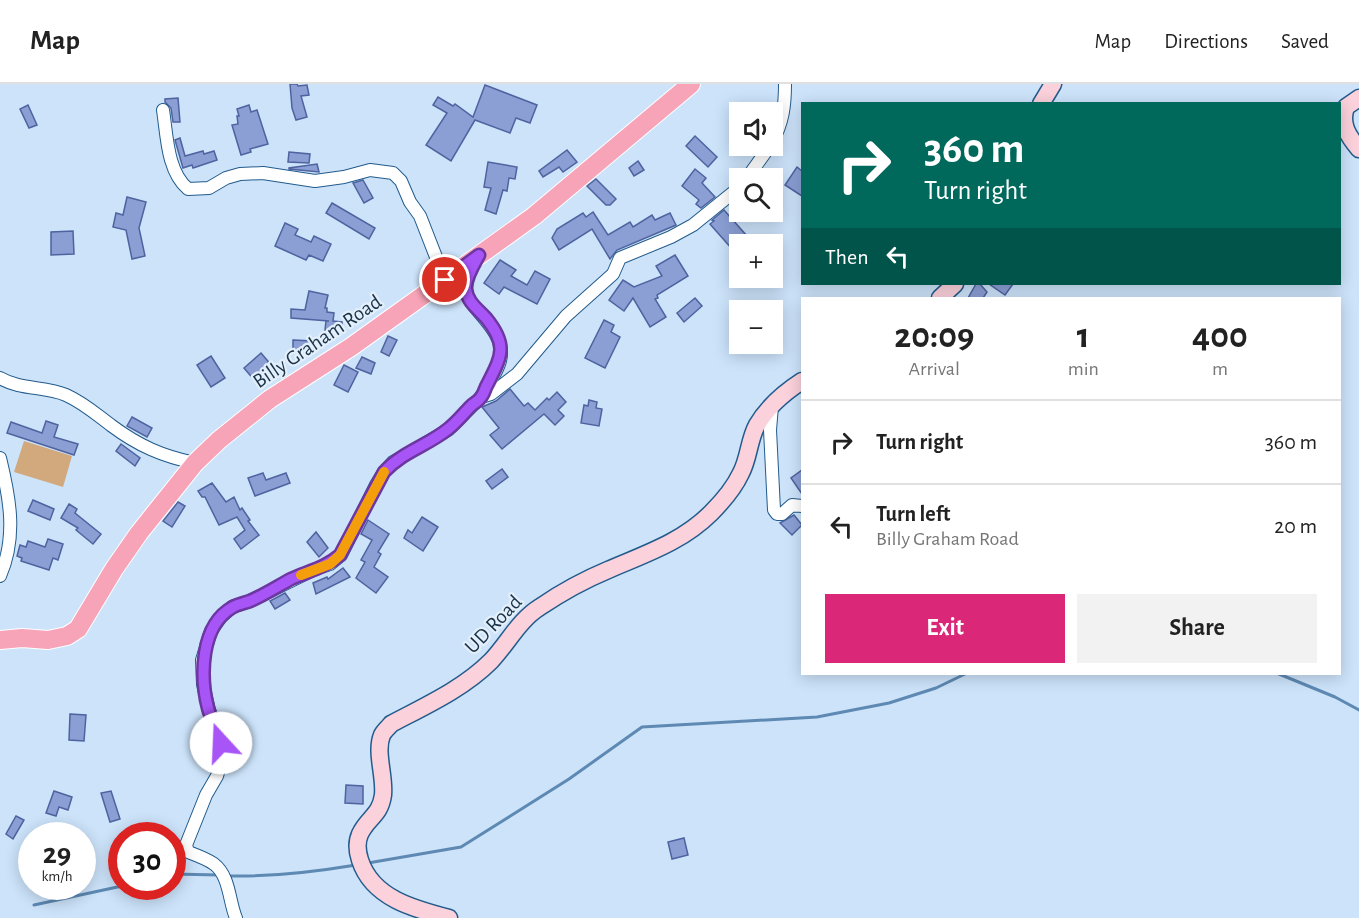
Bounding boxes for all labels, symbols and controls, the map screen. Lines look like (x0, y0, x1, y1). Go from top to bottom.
text: Map (30, 27, 80, 55)
text: Map (1095, 31, 1131, 52)
text: Directions (1164, 31, 1248, 52)
text: Saved (1281, 31, 1329, 52)
map controls (729, 102, 783, 354)
button: sound (729, 102, 783, 156)
icon: right (825, 126, 903, 204)
text: 360 m (924, 128, 1025, 170)
button: search (729, 168, 783, 222)
text: Turn right (924, 177, 1027, 204)
button: + (729, 234, 783, 288)
icon: left (881, 240, 914, 273)
text: Then (825, 246, 869, 268)
pin (419, 254, 470, 305)
icon: arrive (428, 263, 461, 296)
street label: Billy Graham Road (249, 291, 385, 392)
button: − (729, 300, 783, 354)
text: 20:09 (894, 318, 974, 354)
text: 1 (1077, 318, 1090, 354)
text: 400 (1192, 318, 1248, 354)
text: Arrival (909, 359, 960, 379)
text: min (1068, 359, 1099, 379)
text: m (1212, 359, 1228, 379)
icon: right (825, 426, 858, 459)
text: Turn right (876, 431, 963, 453)
text: 360 m (1265, 431, 1317, 453)
text: Turn left (876, 503, 950, 525)
icon: left (825, 510, 858, 543)
text: 20 m (1274, 515, 1317, 537)
text: Billy Graham Road (876, 529, 1019, 549)
street label: UD Road (461, 591, 526, 658)
button: Exit (825, 594, 1065, 663)
button: Share (1077, 594, 1317, 663)
position arrow (189, 711, 253, 775)
speed limit sign: 30 (108, 822, 186, 900)
text: 29 (43, 839, 71, 869)
text: km/h (42, 869, 72, 884)

